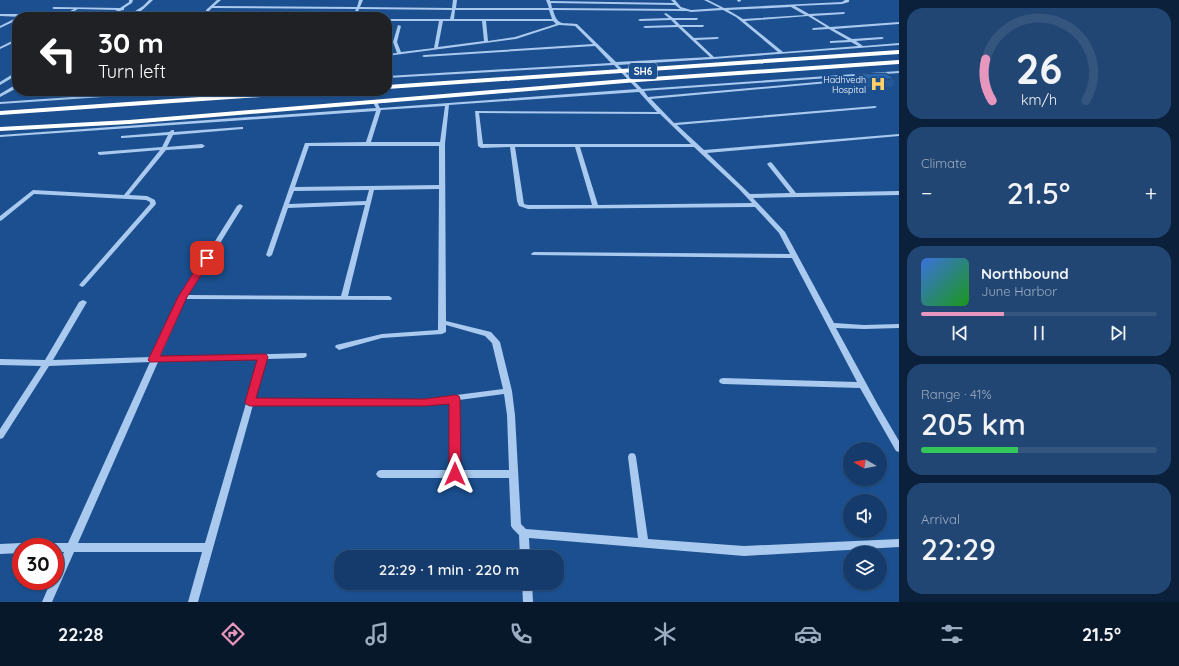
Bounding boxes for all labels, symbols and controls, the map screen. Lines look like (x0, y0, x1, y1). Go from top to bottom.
text: 30 m (98, 25, 164, 60)
icon: left (32, 28, 84, 80)
text: 26 (1016, 42, 1062, 94)
text: Turn left (98, 60, 166, 83)
road number: SH6 (629, 63, 657, 79)
place label: Hadhvedh Hospital (823, 74, 866, 95)
hospital icon: Hadhvedh Hospital (869, 75, 887, 93)
text: km/h (1021, 91, 1057, 109)
text: Climate (921, 155, 967, 171)
text: 21.5° (1007, 174, 1070, 212)
text: − (921, 179, 932, 207)
text: + (1145, 179, 1157, 207)
pin (190, 241, 224, 275)
icon: arrive (196, 247, 218, 269)
text: Northbound (981, 264, 1069, 283)
text: June Harbor (981, 283, 1057, 299)
icon: previous (949, 322, 971, 344)
icon: pause (1028, 322, 1050, 344)
icon: next (1107, 322, 1129, 344)
text: Range · 41% (921, 386, 992, 402)
text: 205 km (921, 405, 1026, 443)
north arrow (843, 442, 887, 486)
map controls (843, 442, 887, 590)
position arrow (434, 453, 476, 495)
button: sound (843, 494, 887, 538)
text: Arrival (921, 511, 960, 527)
text: 22:29 (921, 530, 996, 568)
speed limit sign: 30 (12, 538, 64, 590)
button: layers (843, 546, 887, 590)
text: 22:29 · 1 min · 220 m (379, 560, 519, 579)
icon: directions (219, 620, 247, 648)
icon: music (363, 620, 391, 648)
icon: phone (507, 620, 535, 648)
icon: climate (651, 620, 679, 648)
icon: car (794, 620, 822, 648)
icon: filters (938, 620, 966, 648)
text: 22:28 (58, 623, 103, 646)
text: 21.5° (1082, 623, 1121, 646)

